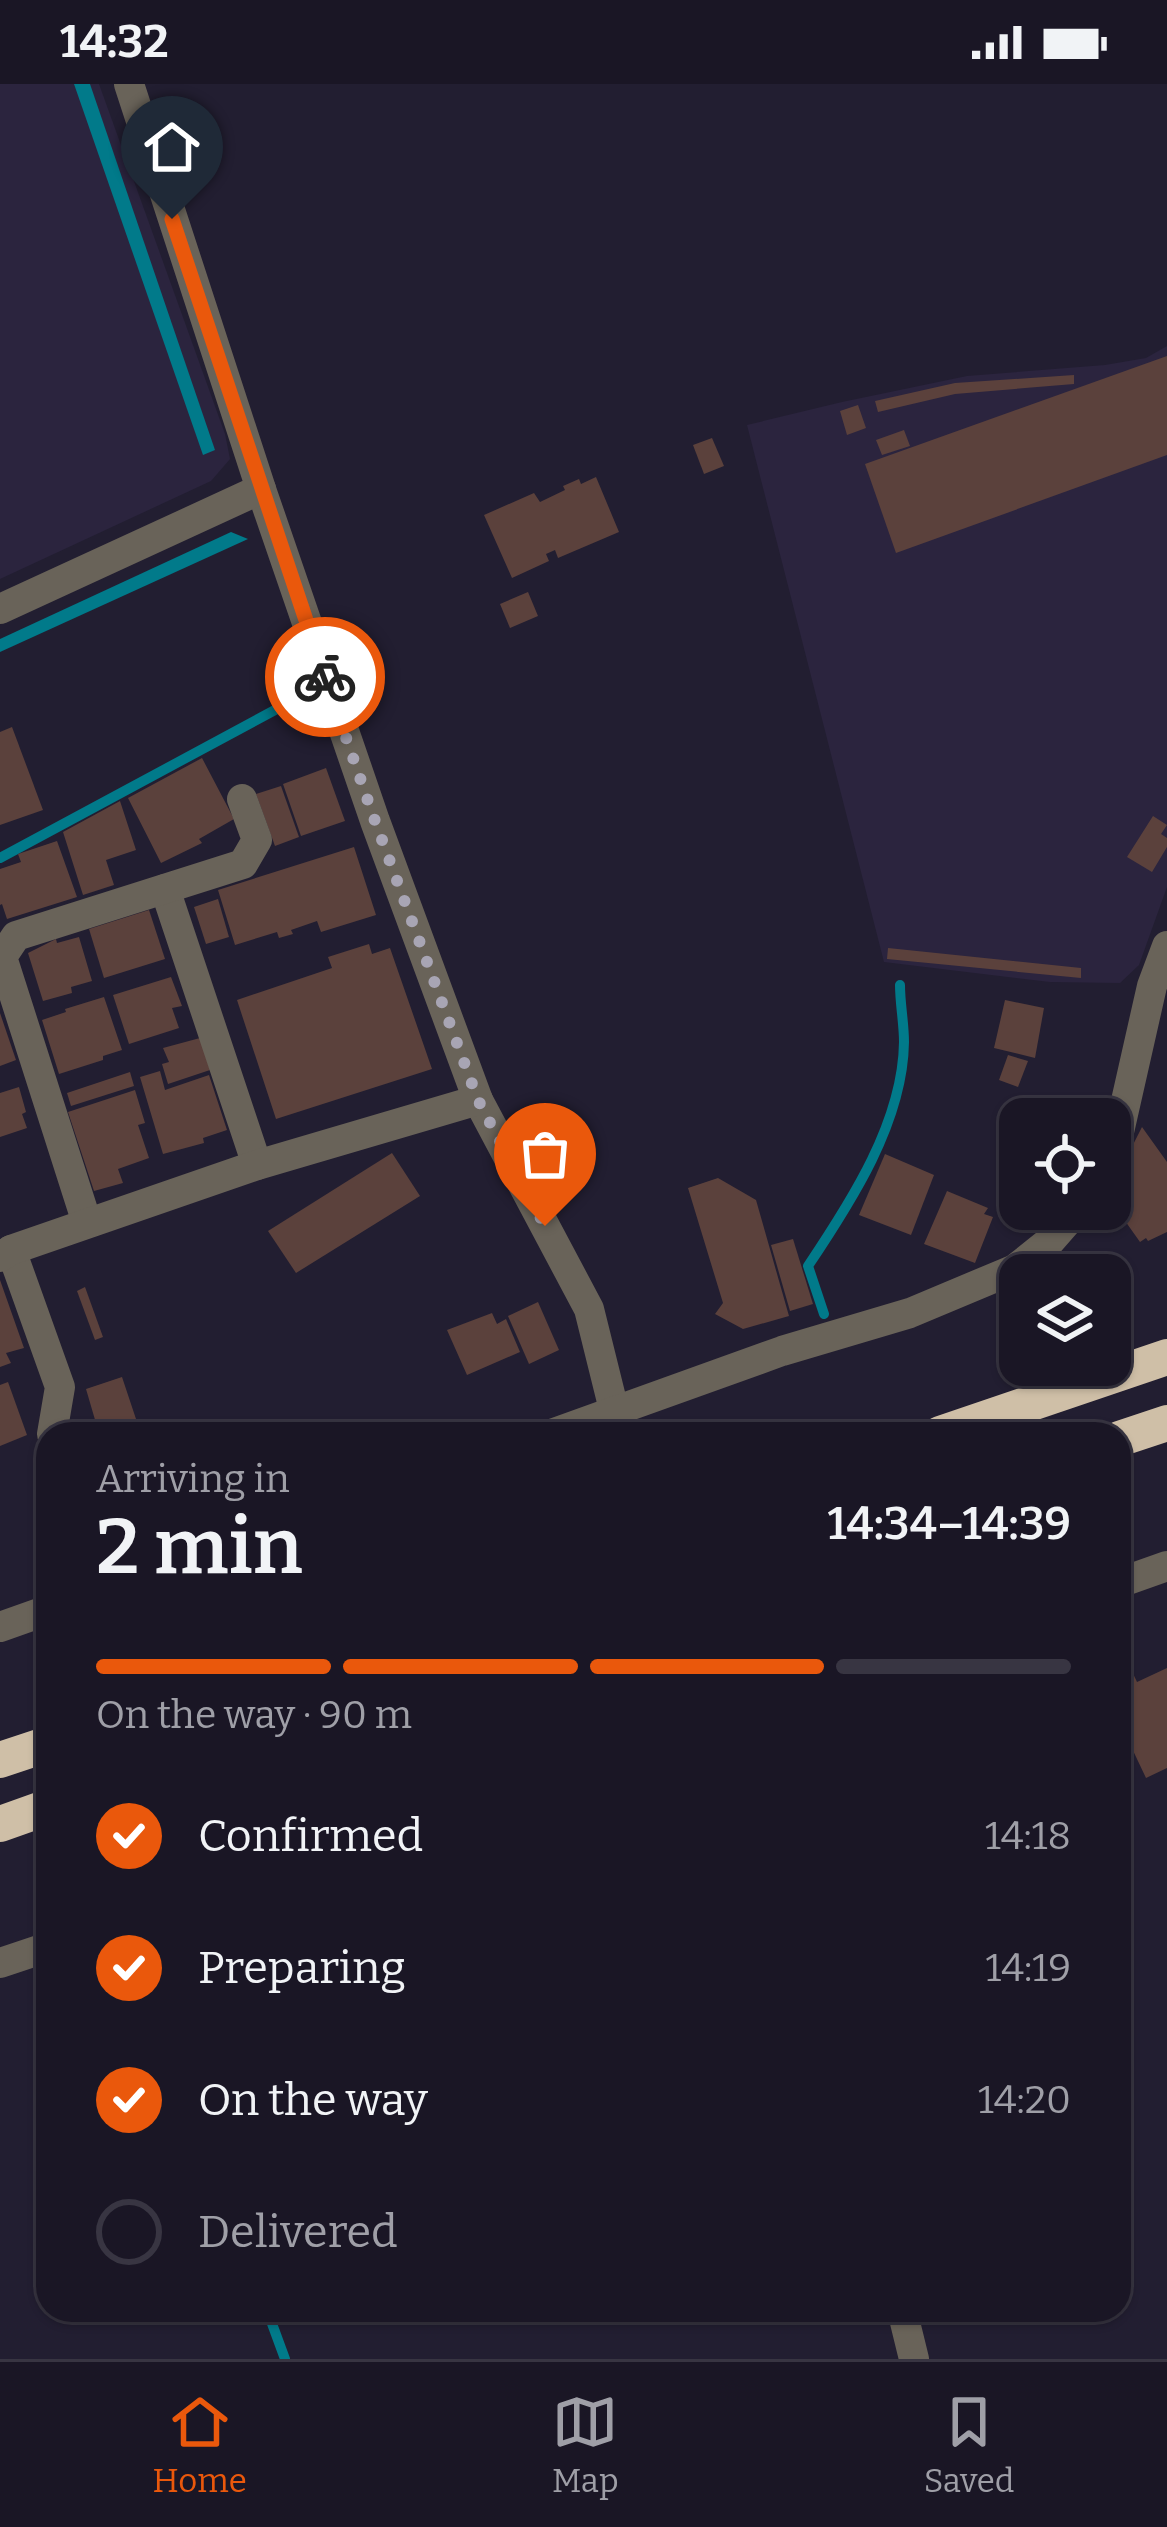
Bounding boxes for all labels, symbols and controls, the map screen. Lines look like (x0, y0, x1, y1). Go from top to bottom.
text: 14:32 (60, 15, 169, 69)
pin (121, 96, 223, 219)
icon: home (139, 114, 205, 180)
courier (265, 617, 385, 737)
icon: bike (292, 644, 358, 710)
map controls (999, 1098, 1131, 1386)
button: locate (999, 1098, 1131, 1230)
pin (494, 1103, 596, 1226)
icon: bag (512, 1121, 578, 1187)
button: layers (999, 1254, 1131, 1386)
text: Arriving in (96, 1456, 290, 1502)
text: 14:34–14:39 (828, 1497, 1071, 1551)
text: 2 min (96, 1500, 303, 1594)
text: On the way · 90 m (96, 1692, 412, 1738)
icon: check (96, 1803, 162, 1869)
text: Confirmed (198, 1809, 423, 1863)
text: 14:18 (985, 1813, 1071, 1859)
icon: check (96, 1935, 162, 2001)
text: Preparing (198, 1941, 406, 1995)
text: 14:19 (985, 1945, 1071, 1991)
icon: check (96, 2067, 162, 2133)
text: On the way (198, 2073, 428, 2127)
text: 14:20 (978, 2077, 1071, 2123)
text: Delivered (198, 2205, 398, 2259)
tab: Home (153, 2389, 247, 2501)
tab: Map (552, 2389, 619, 2501)
tab: Saved (924, 2389, 1014, 2501)

